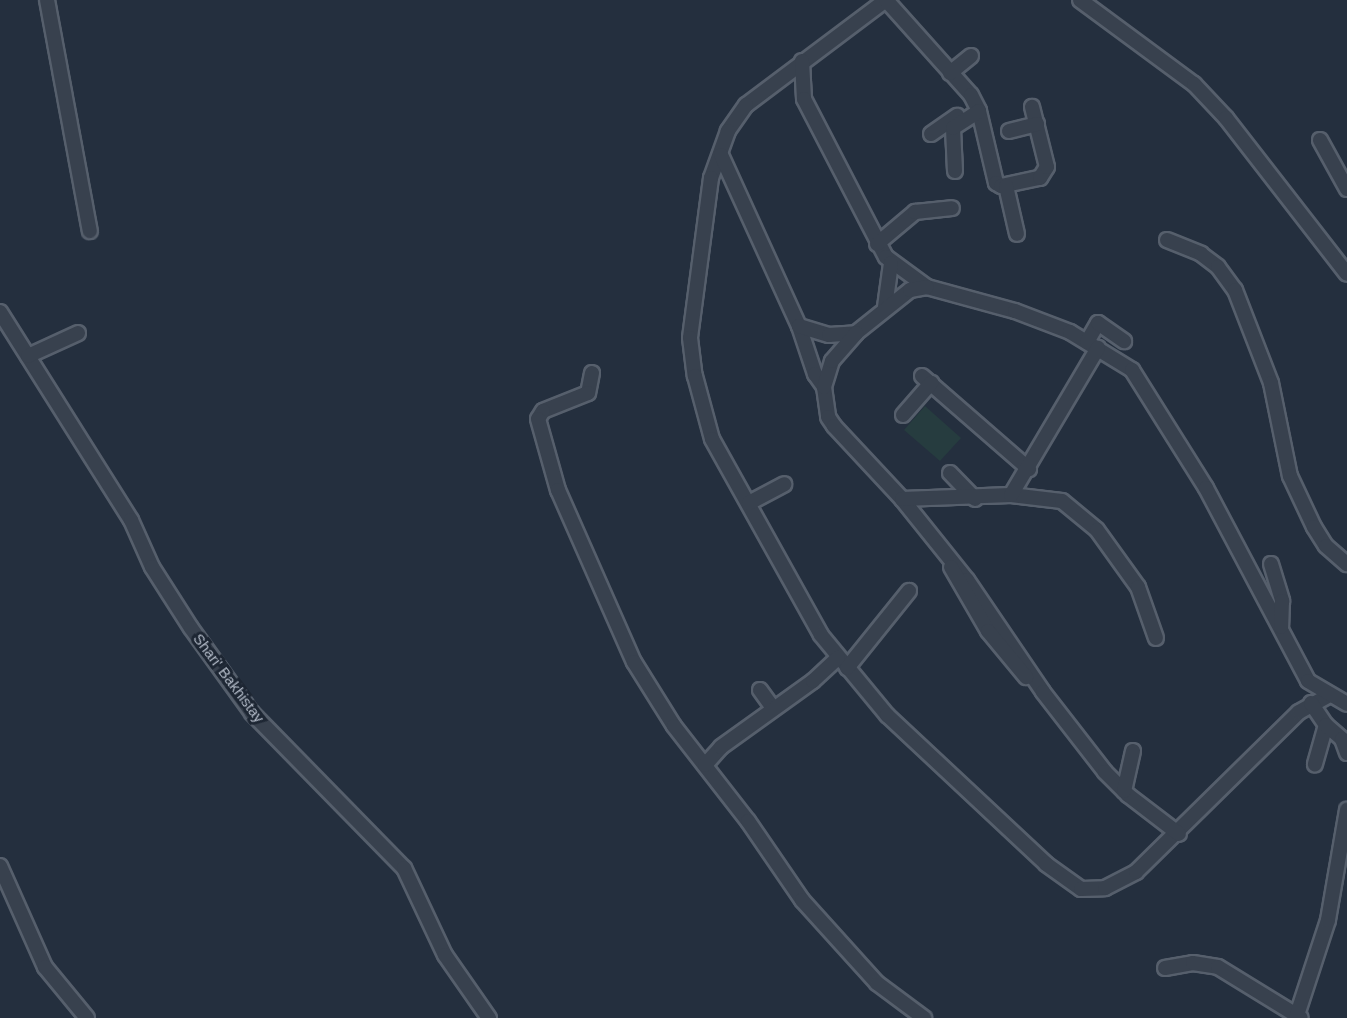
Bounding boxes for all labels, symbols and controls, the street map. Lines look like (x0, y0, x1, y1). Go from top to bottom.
street label: Shari' Bakhistay (190, 630, 268, 726)

